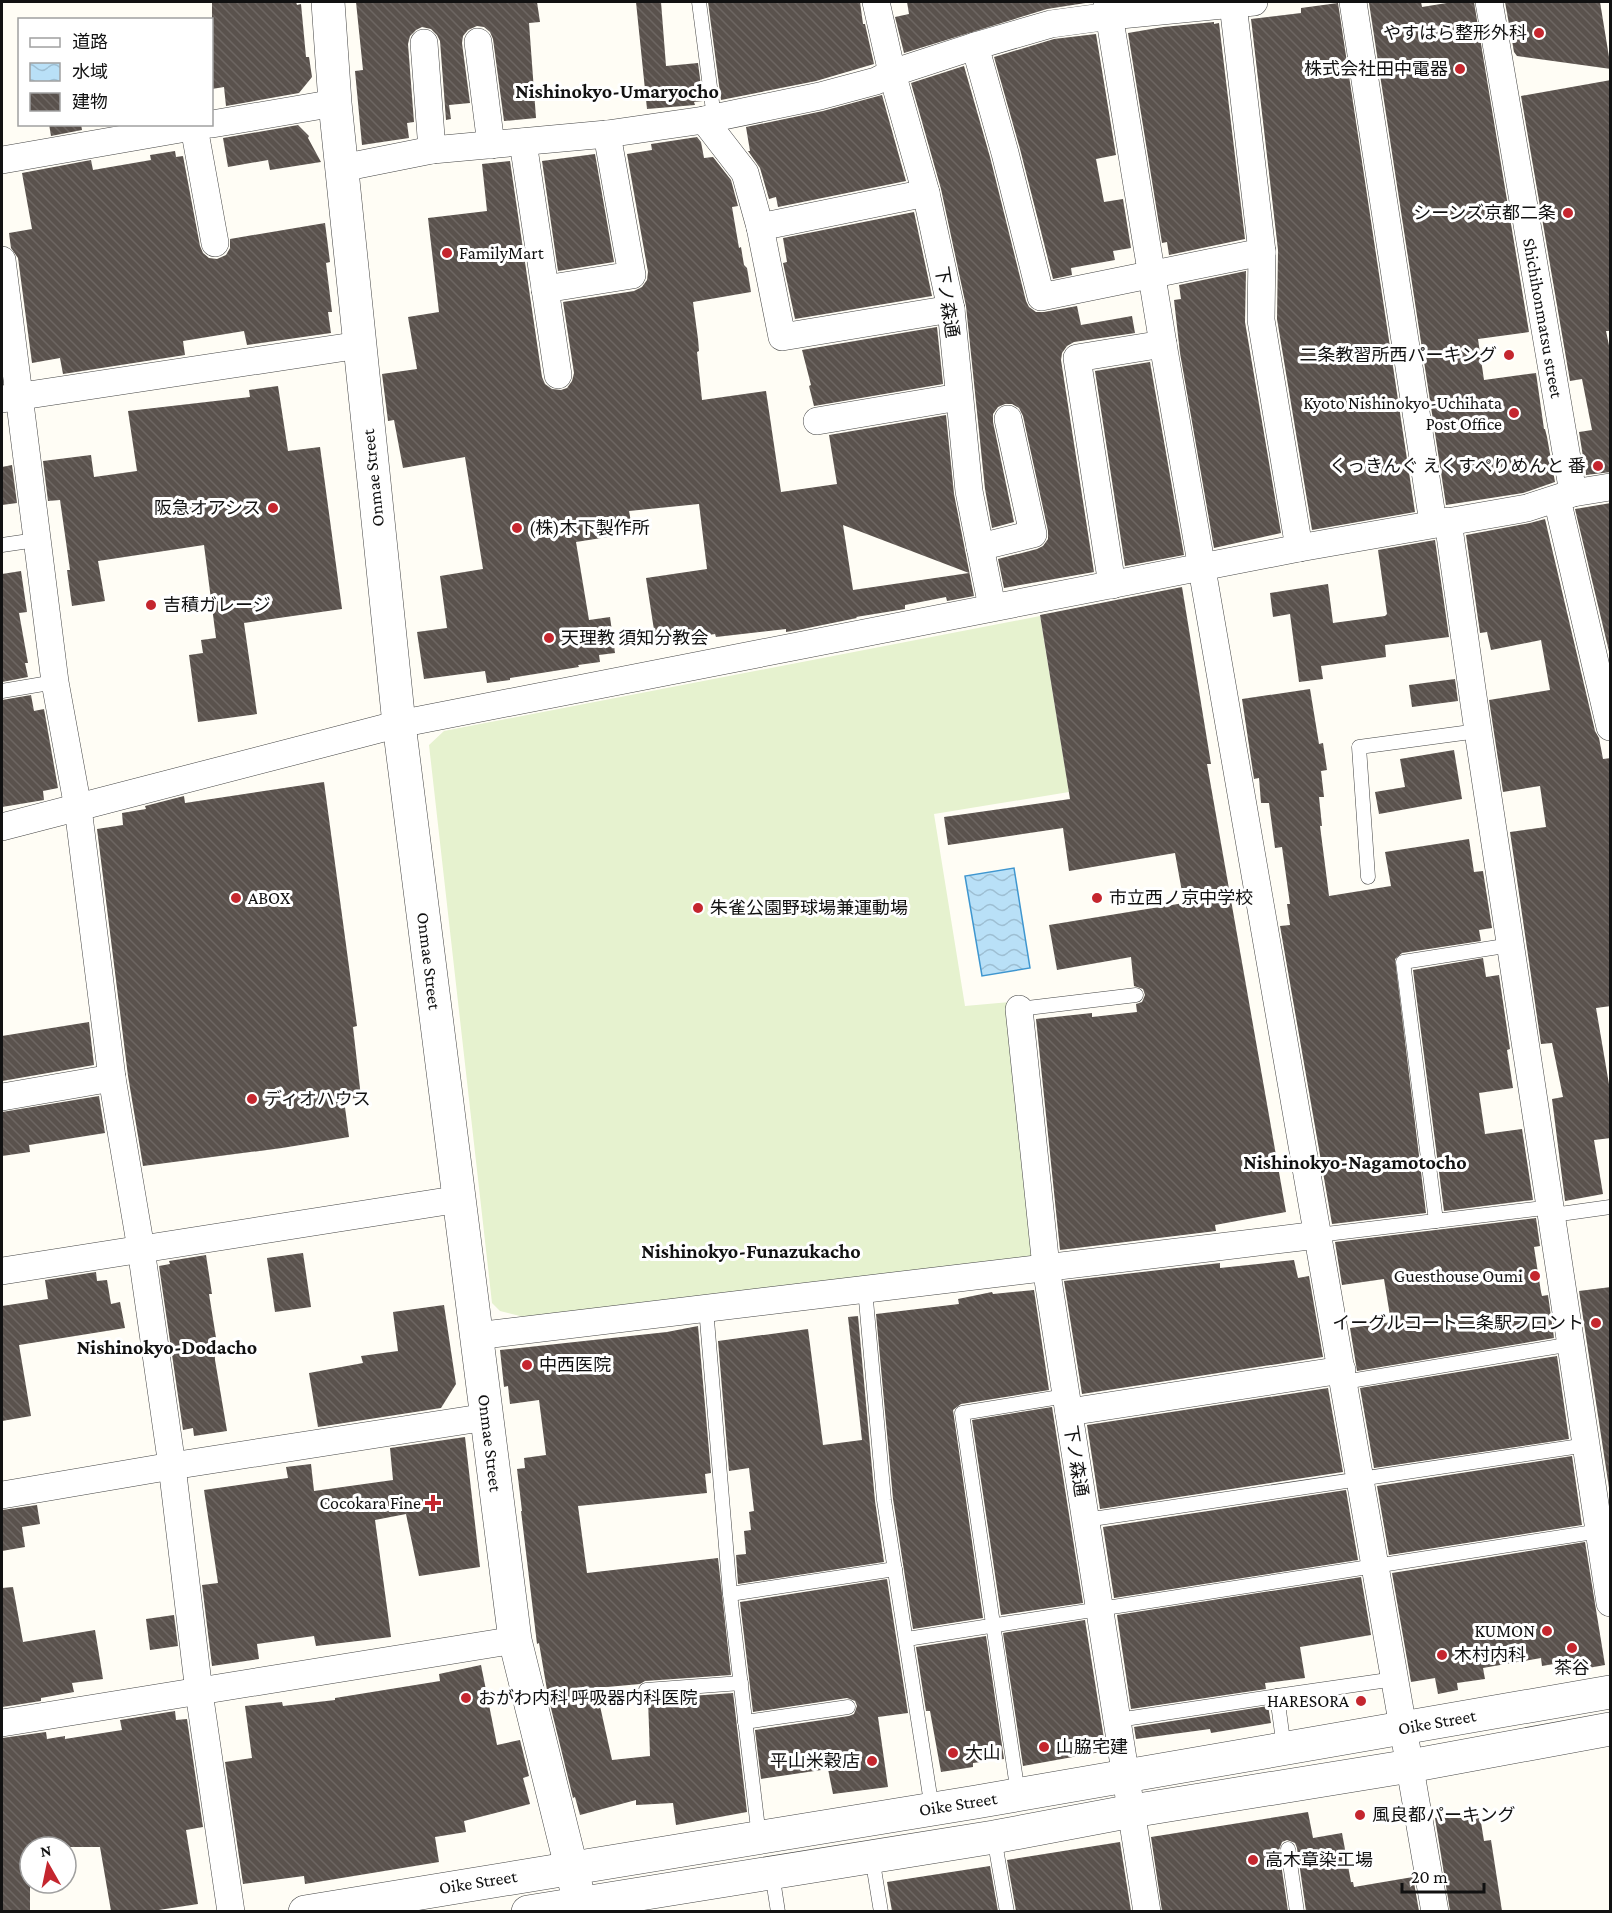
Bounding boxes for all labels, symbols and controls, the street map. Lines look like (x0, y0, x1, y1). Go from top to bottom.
legend (18, 18, 213, 126)
place label: やすはら整形外科 (1383, 23, 1527, 43)
marker: やすはら整形外科 (1532, 26, 1546, 40)
text: 道路 (72, 32, 108, 52)
place label: 株式会社田中電器 (1304, 59, 1448, 79)
text: 水域 (72, 62, 108, 82)
marker: 株式会社田中電器 (1453, 62, 1467, 76)
district label: Nishinokyo-Umaryocho (515, 80, 719, 102)
text: 建物 (72, 92, 108, 112)
place label: シーンズ京都二条 (1413, 203, 1556, 223)
marker: シーンズ京都二条 (1561, 206, 1575, 220)
street label: Shichihonmatsu street (1519, 236, 1567, 401)
place label: FamilyMart (459, 243, 545, 263)
marker: FamilyMart (440, 246, 454, 260)
street label: 下ノ森通 (931, 265, 963, 339)
place label: 二条教習所西パーキング (1300, 345, 1497, 365)
marker: 二条教習所西パーキング (1502, 348, 1516, 362)
place label: Kyoto Nishinokyo-Uchihata Post Office (1303, 393, 1502, 434)
marker: Kyoto Nishinokyo-Uchihata Post Office (1507, 406, 1521, 420)
street label: Onmae Street (358, 427, 388, 528)
place label: くっきんぐ えくすぺりめんと 番 (1329, 456, 1586, 476)
marker: くっきんぐ えくすぺりめんと 番 (1591, 459, 1605, 473)
place label: 阪急オアシス (154, 498, 261, 518)
marker: 阪急オアシス (266, 501, 280, 515)
place label: (株)木下製作所 (529, 518, 650, 539)
marker: (株)木下製作所 (510, 521, 524, 535)
place label: 吉積ガレージ (163, 595, 271, 615)
marker: 吉積ガレージ (144, 598, 158, 612)
place label: 天理教 須知分教会 (561, 628, 708, 648)
marker: 天理教 須知分教会 (542, 631, 556, 645)
place label: ABOX (248, 888, 291, 908)
place label: 市立西ノ京中学校 (1109, 888, 1253, 908)
marker: ABOX (229, 891, 243, 905)
marker: 市立西ノ京中学校 (1090, 891, 1104, 905)
place label: 朱雀公園野球場兼運動場 (710, 898, 908, 918)
marker: 朱雀公園野球場兼運動場 (691, 901, 705, 915)
street label: Onmae Street (413, 911, 445, 1012)
place label: ディオハウス (264, 1089, 371, 1109)
marker: ディオハウス (245, 1092, 259, 1106)
district label: Nishinokyo-Nagamotocho (1243, 1151, 1467, 1173)
district label: Nishinokyo-Funazukacho (641, 1240, 861, 1262)
place label: Guesthouse Oumi (1394, 1266, 1523, 1286)
marker: Guesthouse Oumi (1528, 1269, 1542, 1283)
place label: イーグルコート二条駅フロント (1332, 1313, 1584, 1333)
marker: イーグルコート二条駅フロント (1589, 1316, 1603, 1330)
district label: Nishinokyo-Dodacho (77, 1336, 257, 1358)
place label: 中西医院 (539, 1355, 611, 1375)
marker: 中西医院 (520, 1358, 534, 1372)
street label: Onmae Street (474, 1393, 506, 1494)
street label: 下ノ森通 (1060, 1424, 1092, 1498)
place label: Cocokara Fine (320, 1493, 421, 1513)
marker: Cocokara Fine (426, 1496, 440, 1510)
place label: KUMON (1474, 1621, 1535, 1641)
marker: KUMON (1540, 1624, 1554, 1638)
marker: 茶谷 (1565, 1641, 1579, 1655)
place label: 木村内科 (1454, 1645, 1526, 1665)
marker: 木村内科 (1435, 1648, 1449, 1662)
place label: 茶谷 (1554, 1658, 1590, 1678)
place label: おがわ内科 呼吸器内科医院 (478, 1688, 697, 1708)
marker: おがわ内科 呼吸器内科医院 (459, 1691, 473, 1705)
place label: HARESORA (1267, 1691, 1350, 1711)
marker: HARESORA (1354, 1694, 1368, 1708)
street label: Oike Street (1397, 1705, 1479, 1739)
place label: 山脇宅建 (1056, 1737, 1128, 1757)
marker: 山脇宅建 (1037, 1740, 1051, 1754)
place label: 大山 (965, 1743, 1001, 1763)
marker: 大山 (946, 1746, 960, 1760)
place label: 平山米穀店 (770, 1751, 860, 1771)
marker: 平山米穀店 (865, 1754, 879, 1768)
street label: Oike Street (918, 1788, 999, 1820)
place label: 風良都パーキング (1372, 1805, 1515, 1825)
marker: 風良都パーキング (1353, 1808, 1367, 1822)
north arrow (18, 1835, 78, 1895)
text: N (39, 1841, 53, 1860)
place label: 高木章染工場 (1265, 1850, 1373, 1870)
marker: 高木章染工場 (1246, 1853, 1260, 1867)
scale bar (1402, 1856, 1484, 1894)
street label: Oike Street (438, 1866, 519, 1898)
text: 20 m (1411, 1867, 1448, 1887)

